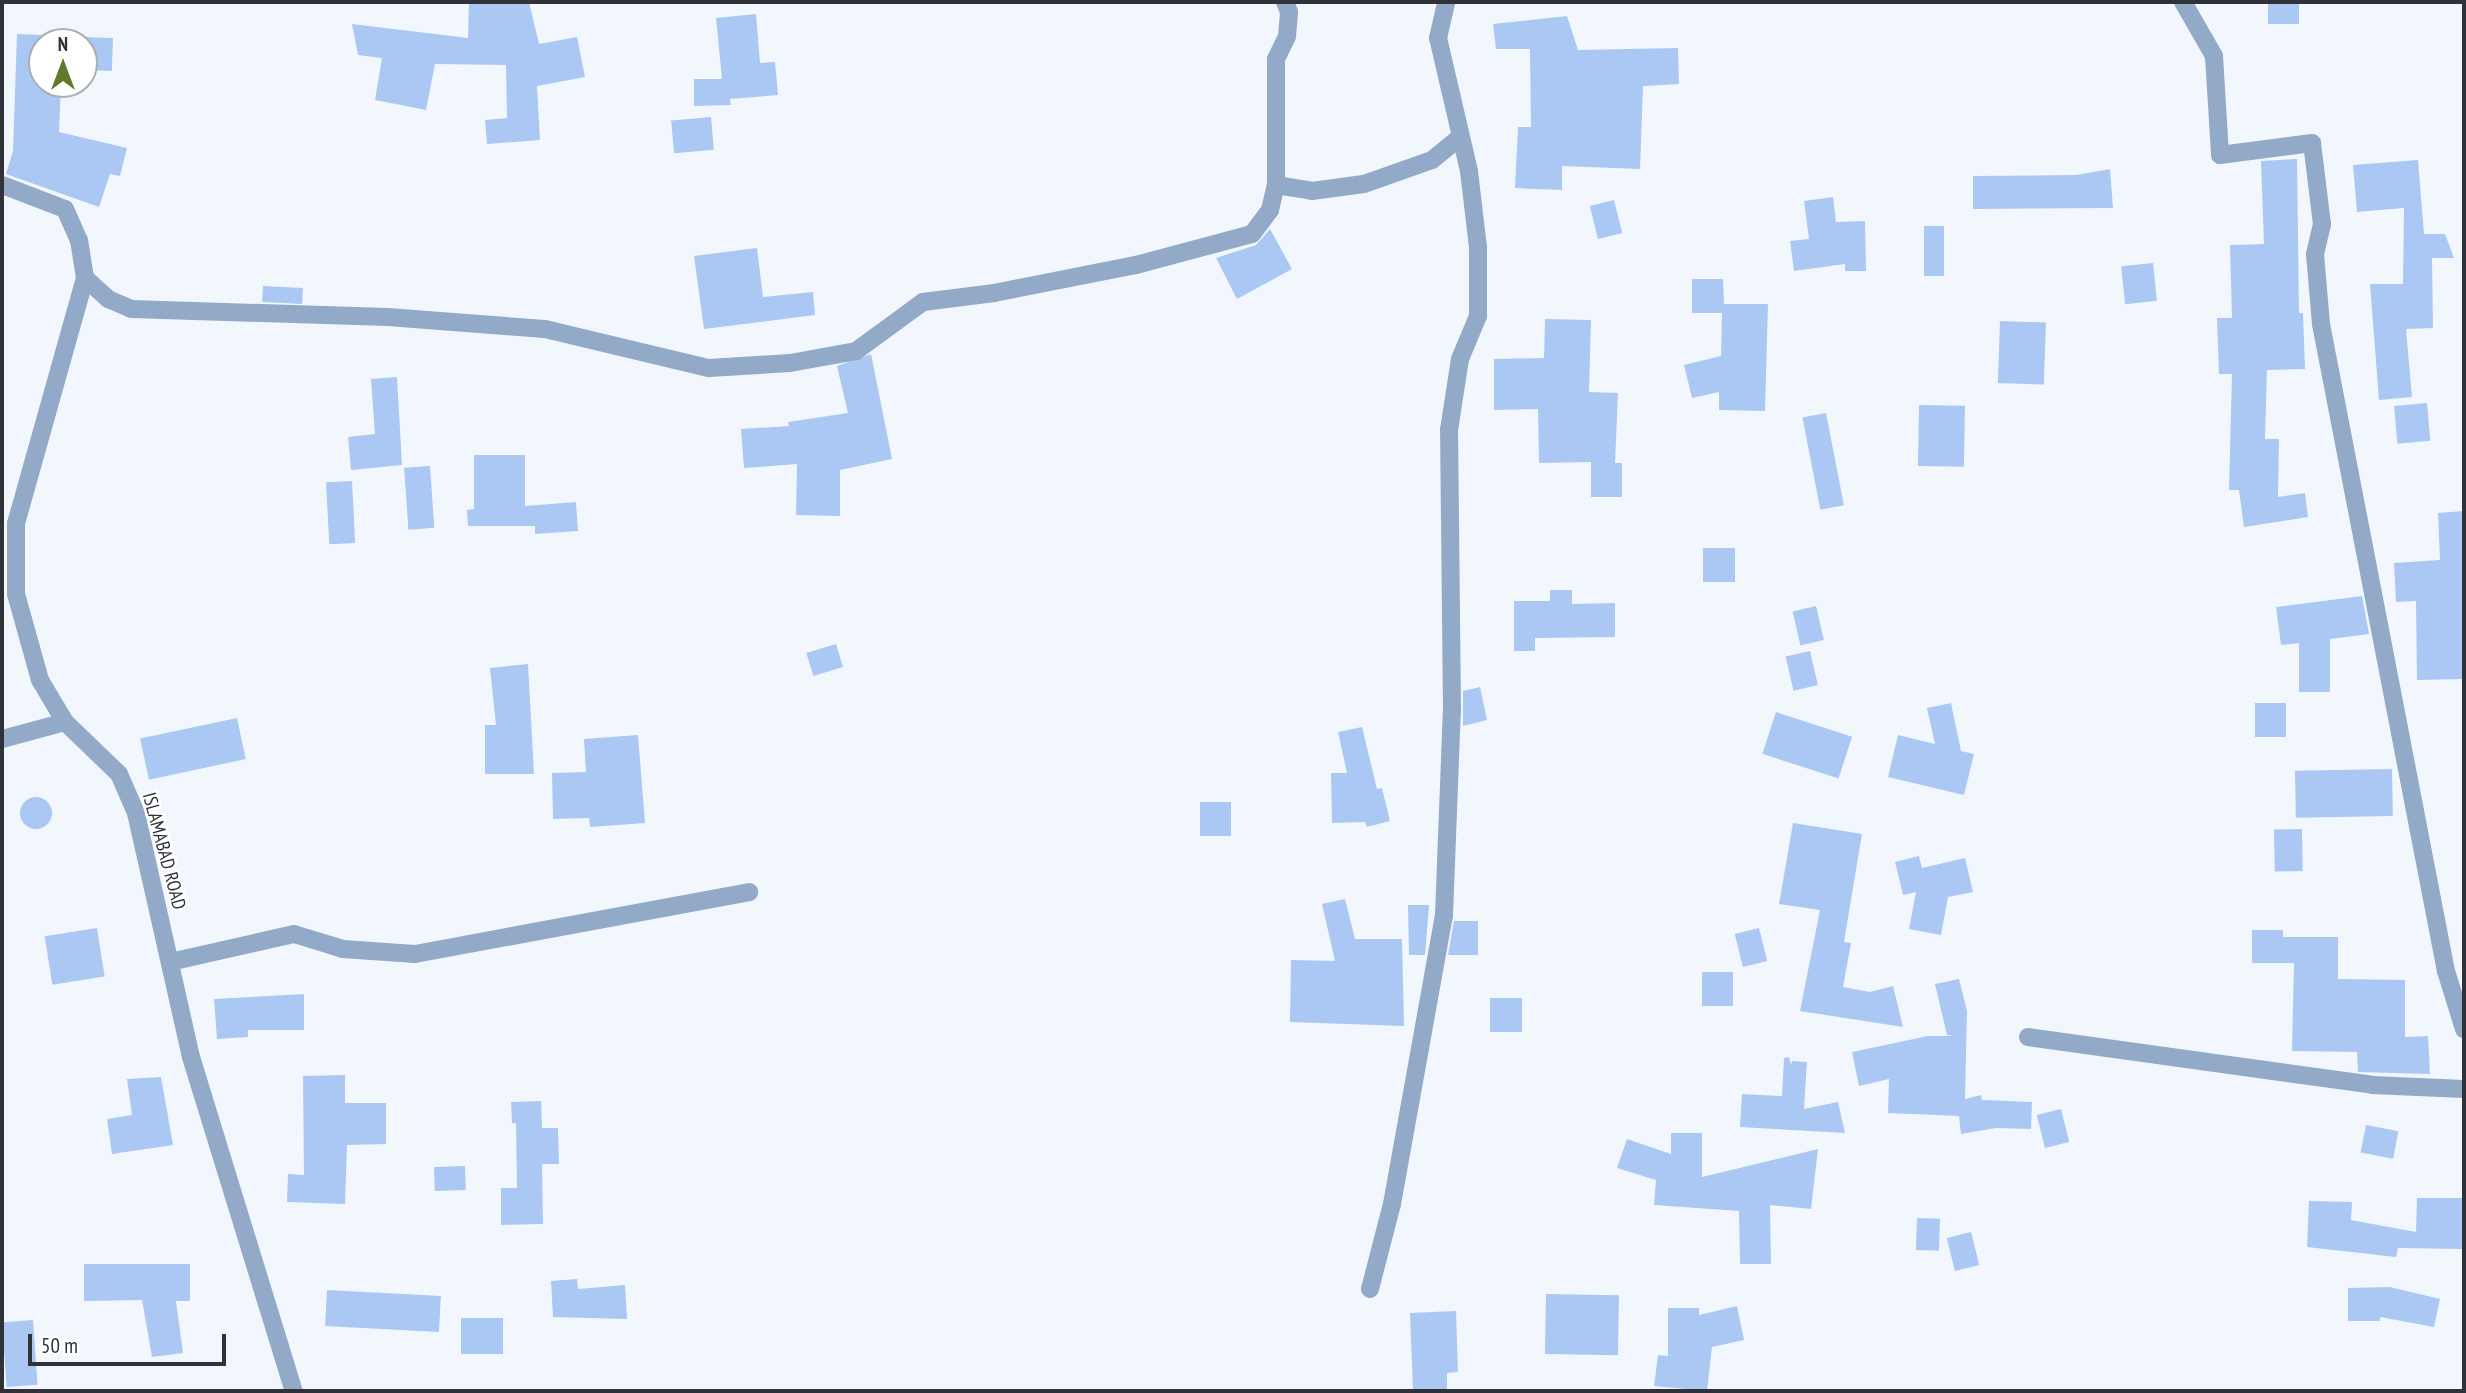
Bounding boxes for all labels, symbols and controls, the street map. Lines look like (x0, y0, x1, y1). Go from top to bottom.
north arrow (28, 28, 98, 98)
text: N (58, 32, 68, 56)
street label: ISLAMABAD ROAD (137, 790, 191, 912)
scale bar (32, 1320, 229, 1364)
text: 50 m (41, 1332, 78, 1359)

